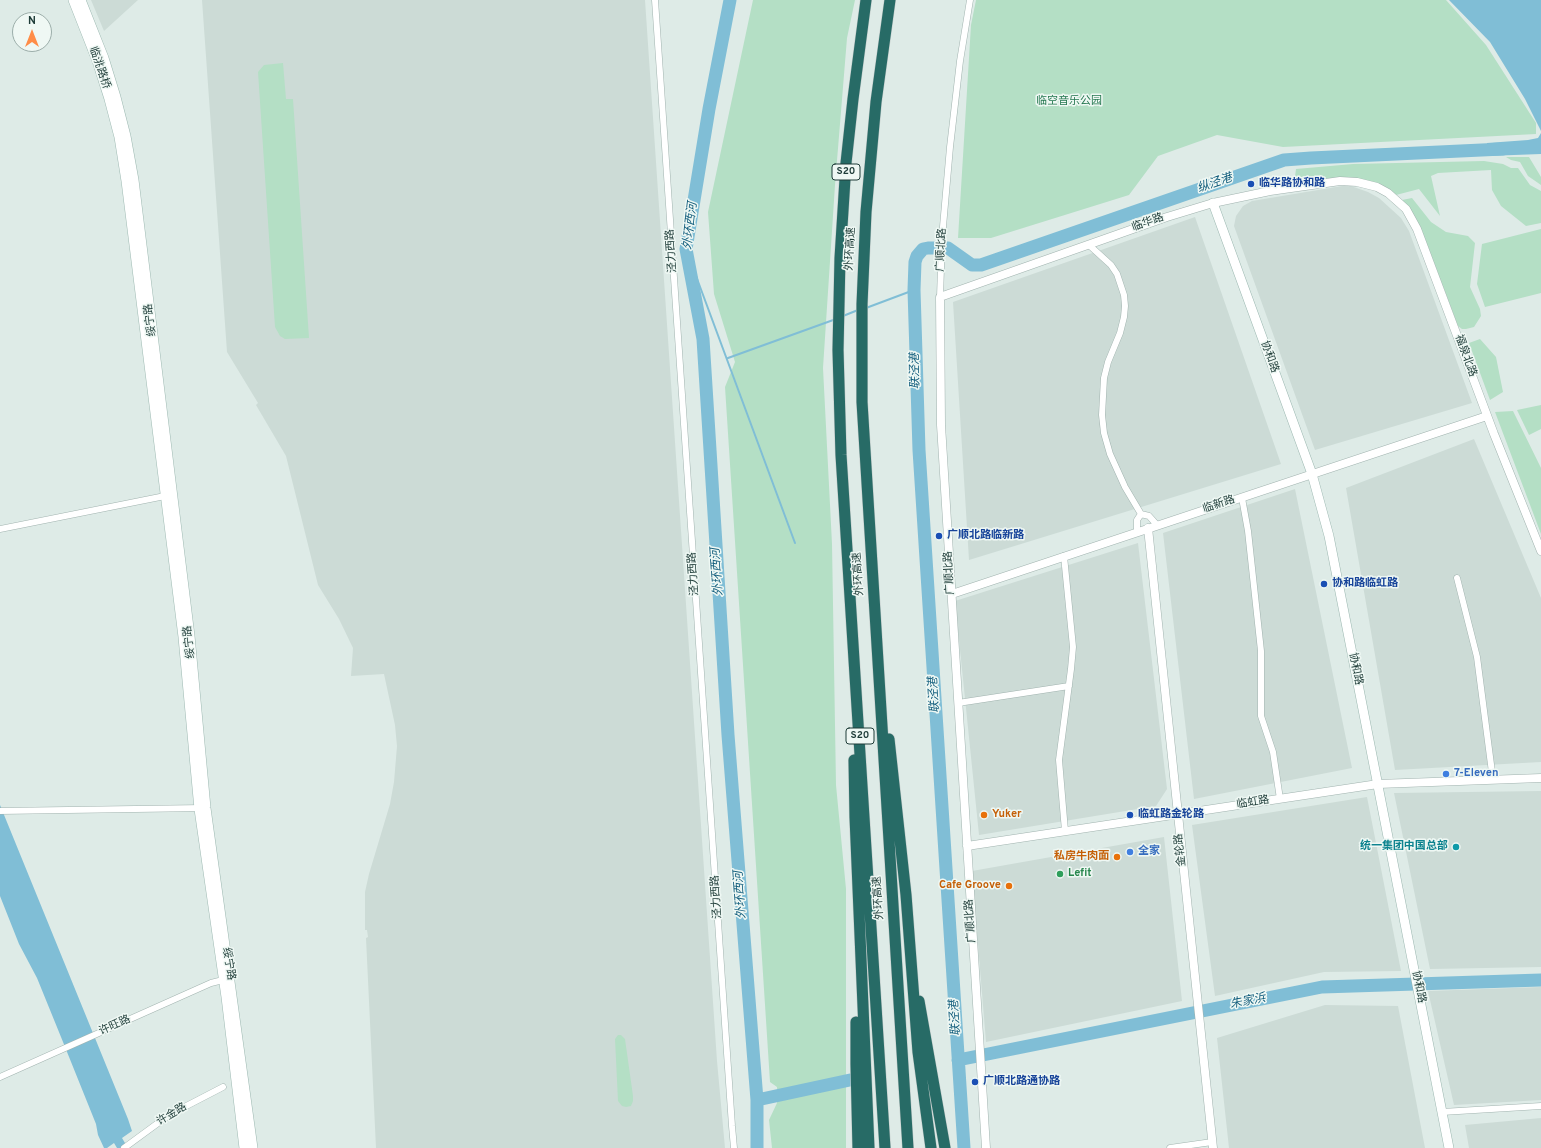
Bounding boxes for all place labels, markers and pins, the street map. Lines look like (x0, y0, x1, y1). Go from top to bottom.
place label: 临华路协和路 (1259, 177, 1325, 191)
marker: 临华路协和路 (1246, 179, 1256, 189)
place label: 广顺北路临新路 (947, 529, 1024, 543)
marker: 广顺北路临新路 (934, 531, 944, 541)
place label: 协和路临虹路 (1332, 577, 1398, 591)
marker: 协和路临虹路 (1319, 579, 1329, 589)
place label: 7-Eleven (1454, 767, 1498, 781)
marker: 7-Eleven (1441, 769, 1451, 779)
place label: Yuker (992, 808, 1022, 822)
place label: 临虹路金轮路 (1138, 808, 1204, 822)
marker: Yuker (979, 810, 989, 820)
marker: 临虹路金轮路 (1125, 810, 1135, 820)
place label: 统一集团中国总部 (1360, 840, 1448, 854)
marker: 统一集团中国总部 (1451, 842, 1461, 852)
place label: 全家 (1138, 845, 1160, 859)
marker: 全家 (1125, 847, 1135, 857)
place label: 私房牛肉面 (1054, 850, 1109, 864)
marker: 私房牛肉面 (1112, 852, 1122, 862)
place label: Lefit (1068, 867, 1092, 881)
marker: Lefit (1055, 869, 1065, 879)
place label: Cafe Groove (939, 879, 1001, 893)
marker: Cafe Groove (1004, 881, 1014, 891)
place label: 广顺北路通协路 (983, 1075, 1060, 1089)
marker: 广顺北路通协路 (970, 1077, 980, 1087)

